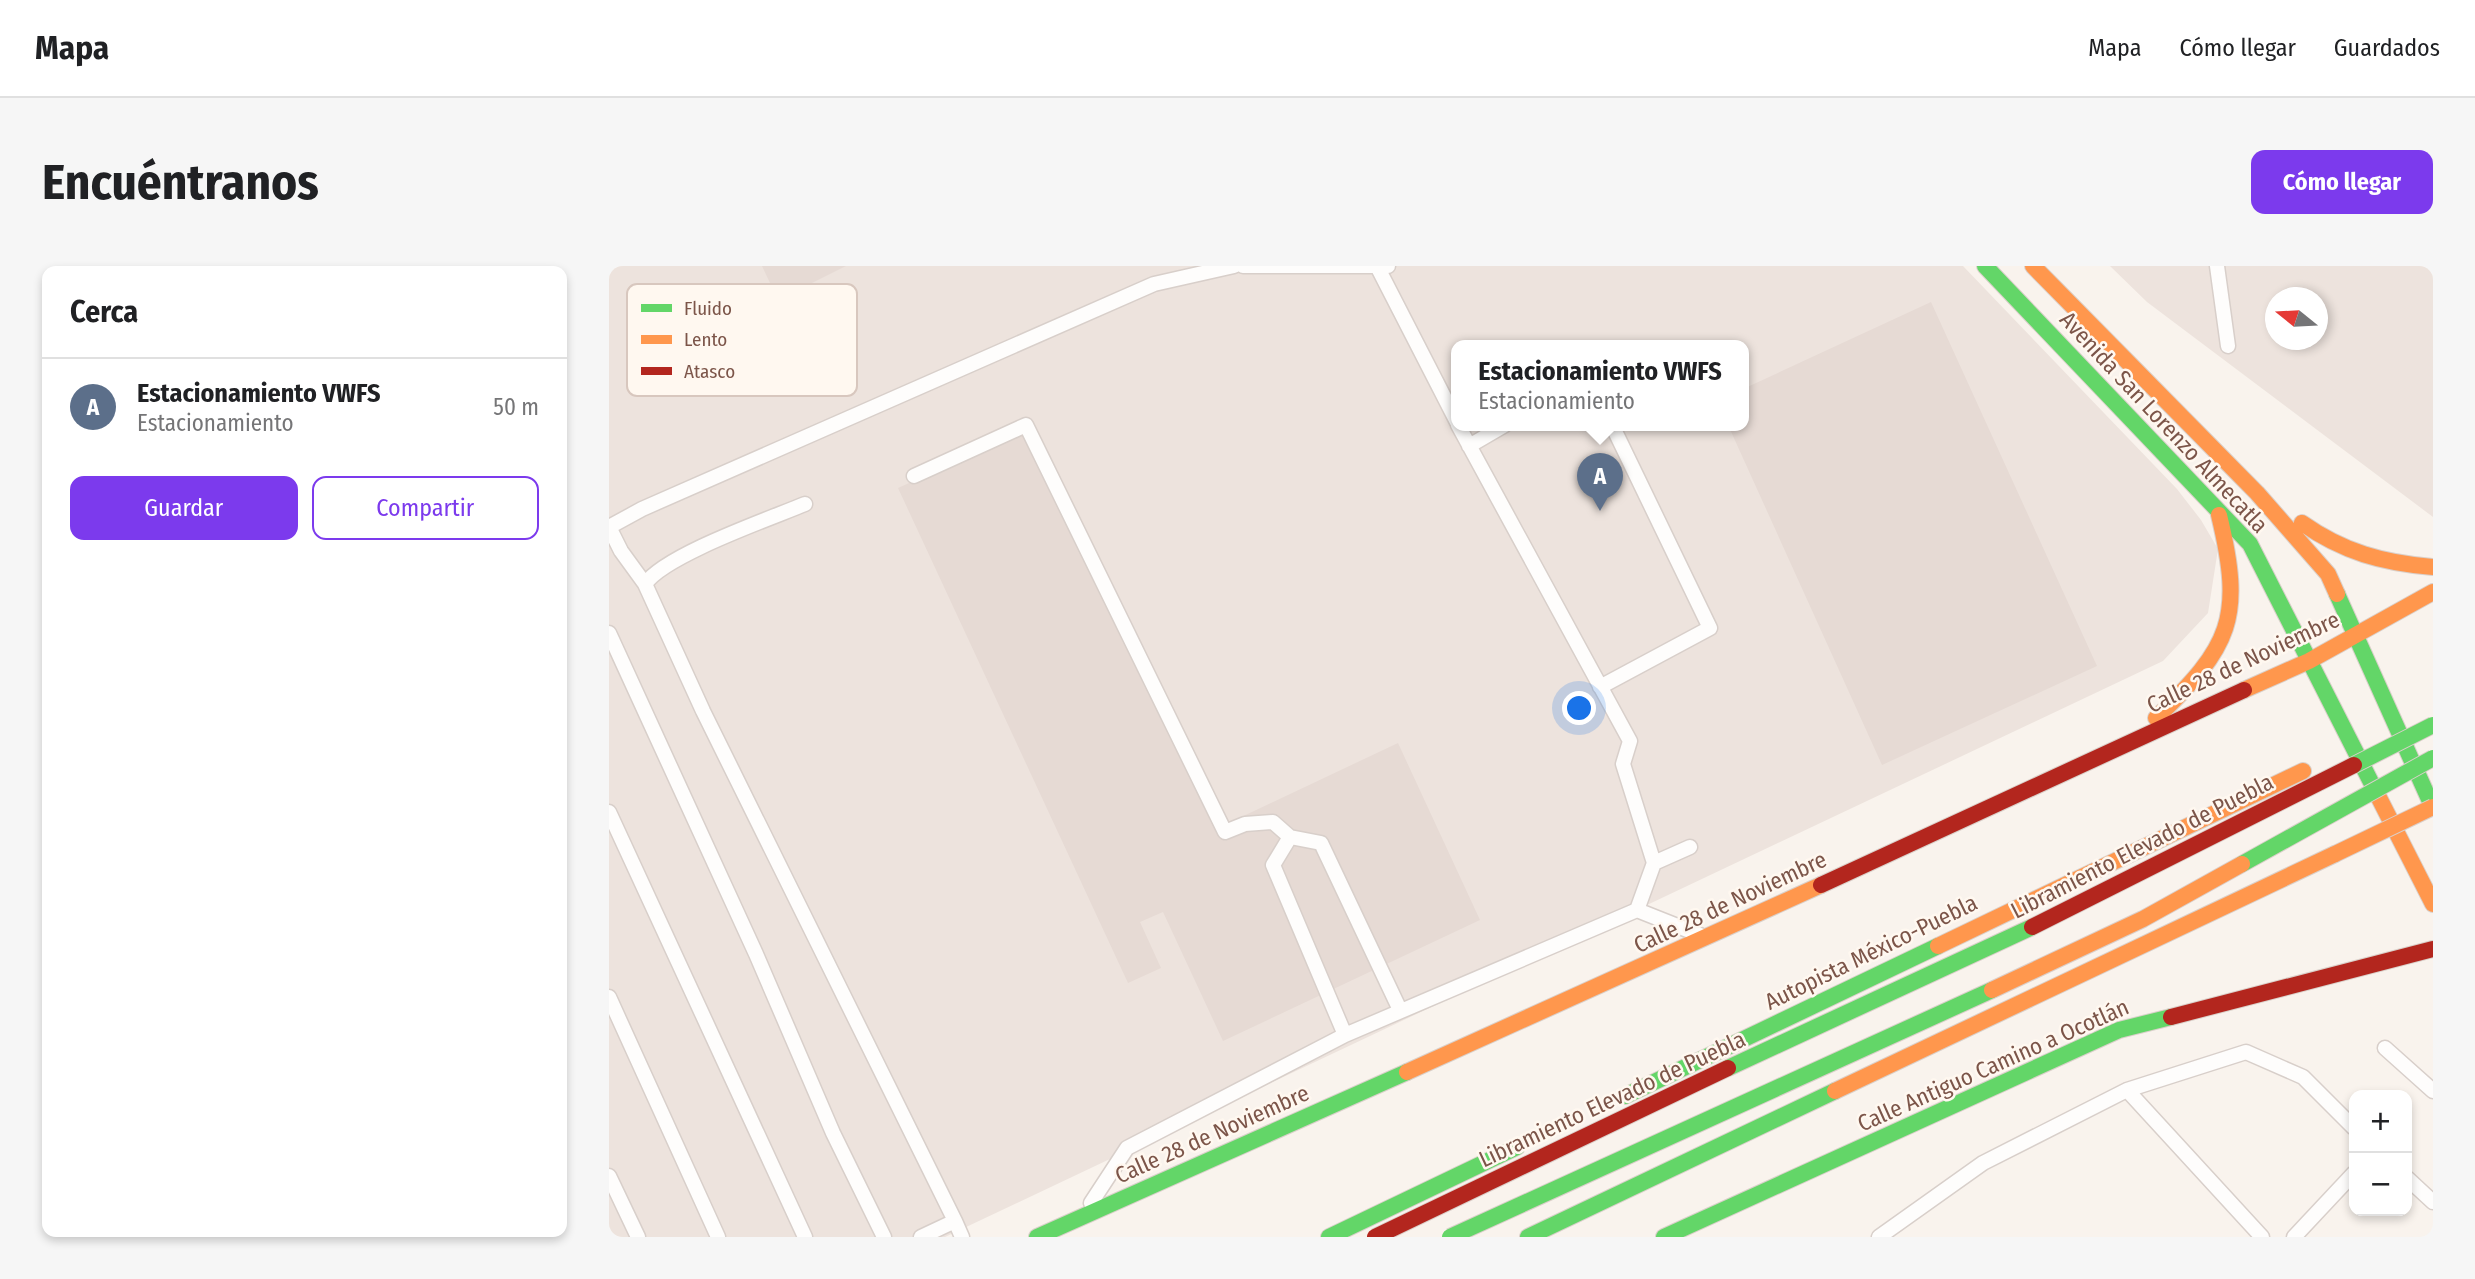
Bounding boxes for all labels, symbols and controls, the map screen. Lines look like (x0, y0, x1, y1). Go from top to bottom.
text: Mapa (35, 28, 109, 68)
text: Mapa (2088, 34, 2141, 62)
text: Cómo llegar (2179, 34, 2296, 62)
text: Guardados (2334, 34, 2440, 62)
button: Cómo llegar (2251, 150, 2433, 214)
text: Encuéntranos (42, 153, 319, 212)
legend (627, 284, 857, 396)
north arrow (2265, 287, 2328, 350)
text: Cerca (70, 294, 138, 330)
text: Fluido (684, 297, 732, 320)
street label: Avenida San Lorenzo Almecatla (2054, 306, 2274, 538)
text: Lento (684, 328, 727, 351)
popup (1451, 340, 1749, 431)
text: Estacionamiento VWFS (1478, 356, 1722, 387)
text: Atasco (684, 360, 735, 383)
text: Estacionamiento VWFS (137, 378, 380, 409)
text: Estacionamiento (1478, 387, 1635, 415)
text: A (87, 393, 99, 421)
text: 50 m (493, 393, 539, 421)
text: Estacionamiento (137, 409, 294, 437)
pin: A (1577, 453, 1623, 511)
button: Guardar (70, 476, 298, 540)
button: Compartir (312, 476, 539, 540)
street label: Calle 28 de Noviembre (2142, 605, 2344, 719)
your location (1562, 691, 1596, 725)
street label: Libramiento Elevado de Puebla (2006, 768, 2278, 924)
street label: Calle 28 de Noviembre (1629, 845, 1831, 959)
street label: Autopista México-Puebla (1760, 888, 1982, 1016)
street label: Calle Antiguo Camino a Ocotlán (1853, 992, 2133, 1138)
street label: Libramiento Elevado de Puebla (1474, 1025, 1750, 1173)
street label: Calle 28 de Noviembre (1111, 1079, 1313, 1189)
map controls (2349, 1090, 2412, 1216)
button: + (2349, 1090, 2412, 1153)
button: − (2349, 1153, 2412, 1216)

